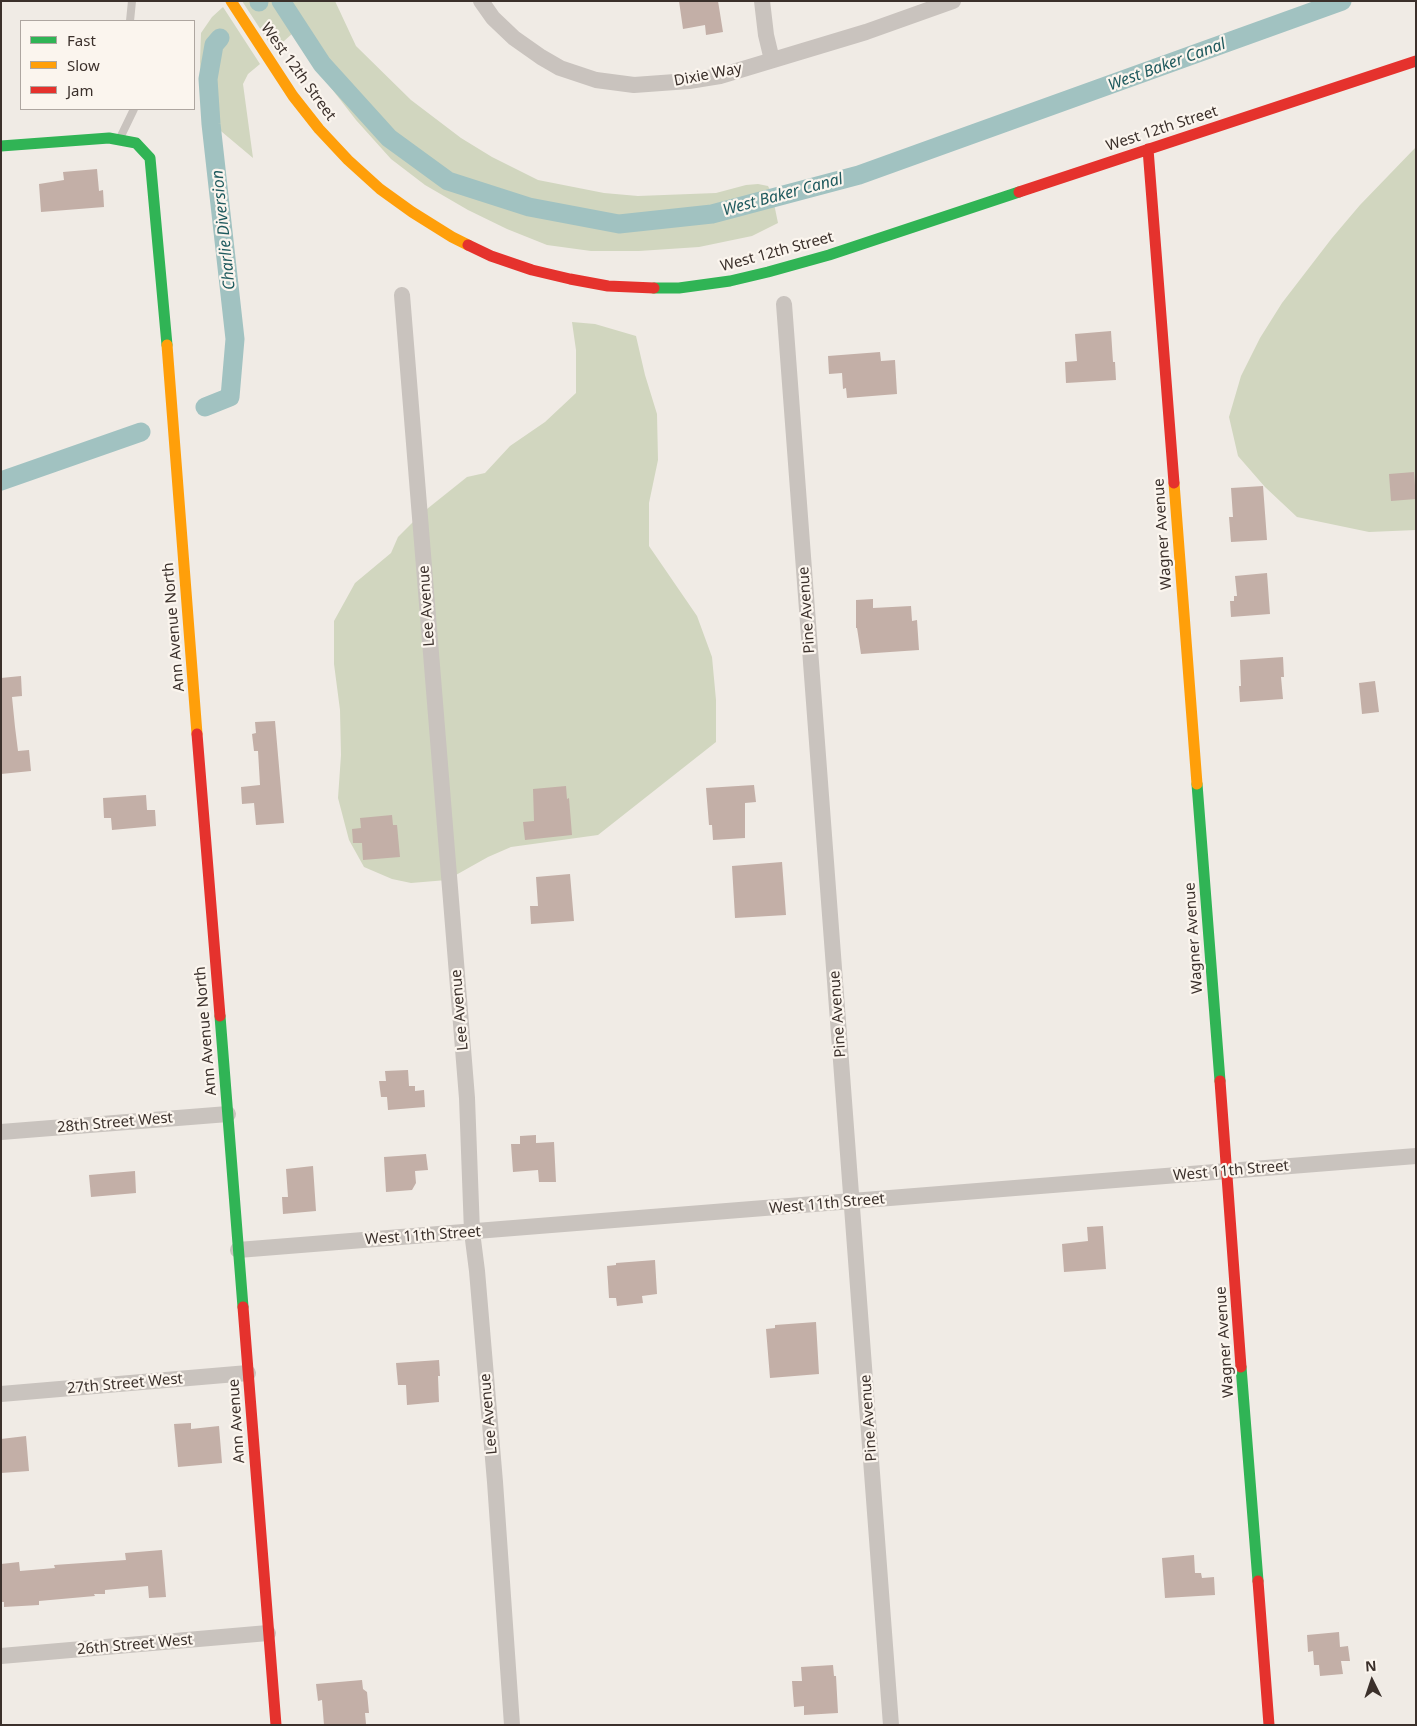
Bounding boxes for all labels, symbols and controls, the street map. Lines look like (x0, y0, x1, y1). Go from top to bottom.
legend (20, 20, 195, 110)
street label: West 12th Street (257, 20, 339, 124)
text: Fast (67, 30, 96, 50)
water label: West Baker Canal (1106, 35, 1228, 95)
text: Slow (67, 55, 100, 75)
street label: Dixie Way (673, 60, 743, 90)
text: Jam (67, 80, 94, 100)
street label: West 12th Street (1104, 102, 1220, 156)
water label: Charlie Diversion (208, 169, 240, 291)
water label: West Baker Canal (721, 170, 845, 220)
street label: West 12th Street (719, 228, 835, 276)
street label: Wagner Avenue (1150, 478, 1176, 590)
street label: Ann Avenue North (159, 561, 189, 693)
street label: Lee Avenue (415, 565, 439, 647)
street label: Pine Avenue (795, 566, 819, 654)
street label: Wagner Avenue (1181, 882, 1207, 994)
street label: Ann Avenue North (191, 965, 221, 1097)
street label: Lee Avenue (447, 969, 473, 1051)
street label: Pine Avenue (826, 970, 850, 1058)
street label: 28th Street West (56, 1109, 174, 1137)
street label: West 11th Street (1172, 1157, 1290, 1185)
street label: West 11th Street (768, 1190, 886, 1218)
street label: West 11th Street (364, 1223, 482, 1249)
street label: Wagner Avenue (1212, 1286, 1238, 1398)
street label: 27th Street West (66, 1370, 184, 1398)
street label: Lee Avenue (476, 1373, 502, 1455)
street label: Pine Avenue (857, 1374, 881, 1462)
street label: Ann Avenue (225, 1378, 249, 1464)
street label: 26th Street West (76, 1631, 194, 1659)
north arrow (1347, 1656, 1397, 1706)
text: N (1365, 1656, 1377, 1675)

